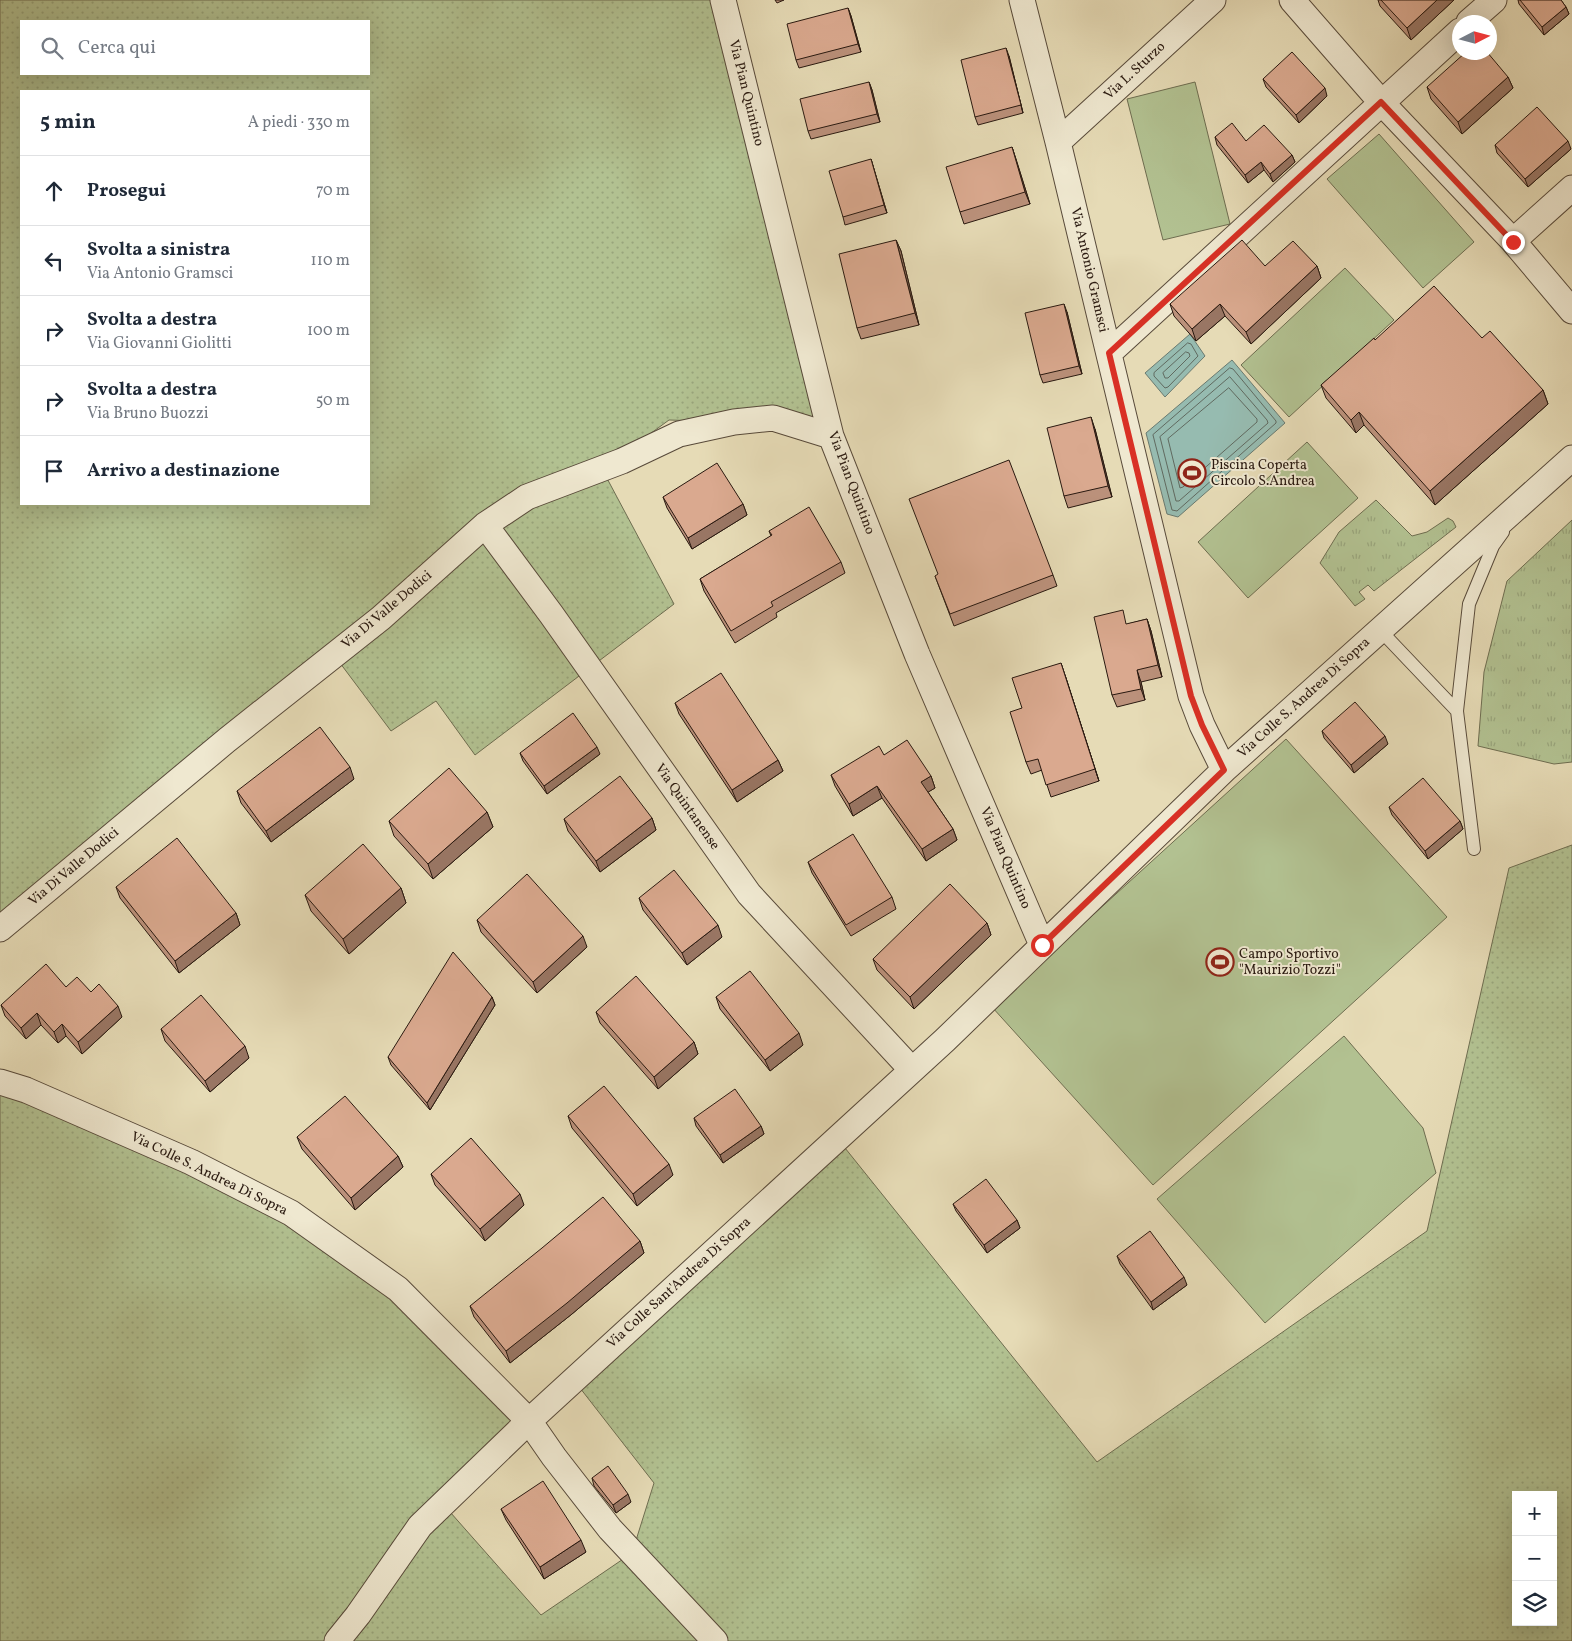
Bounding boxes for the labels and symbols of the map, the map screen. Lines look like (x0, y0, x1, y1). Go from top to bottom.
north arrow (1452, 15, 1497, 60)
street label: Via Pian Quintino (724, 38, 768, 148)
street label: Via L. Sturzo (1100, 38, 1170, 104)
street label: Via Antonio Gramsci (1065, 205, 1113, 335)
route end (1502, 231, 1525, 254)
street label: Via Pian Quintino (823, 429, 879, 537)
place label: Piscina Coperta Circolo S.Andrea (1211, 456, 1315, 491)
sports icon: Piscina Coperta Circolo S.Andrea (1177, 458, 1207, 488)
street label: Via Di Valle Dodici (338, 566, 436, 654)
street label: Via Colle S. Andrea Di Sopra (1233, 633, 1375, 763)
street label: Via Quintanense (650, 760, 724, 854)
street label: Via Pian Quintino (975, 804, 1035, 912)
street label: Via Di Valle Dodici (25, 823, 123, 911)
route start (1031, 934, 1054, 957)
place label: Campo Sportivo "Maurizio Tozzi" (1239, 945, 1341, 980)
sports icon: Campo Sportivo "Maurizio Tozzi" (1205, 947, 1235, 977)
street label: Via Colle S. Andrea Di Sopra (127, 1128, 291, 1220)
street label: Via Colle Sant'Andrea Di Sopra (603, 1213, 755, 1353)

